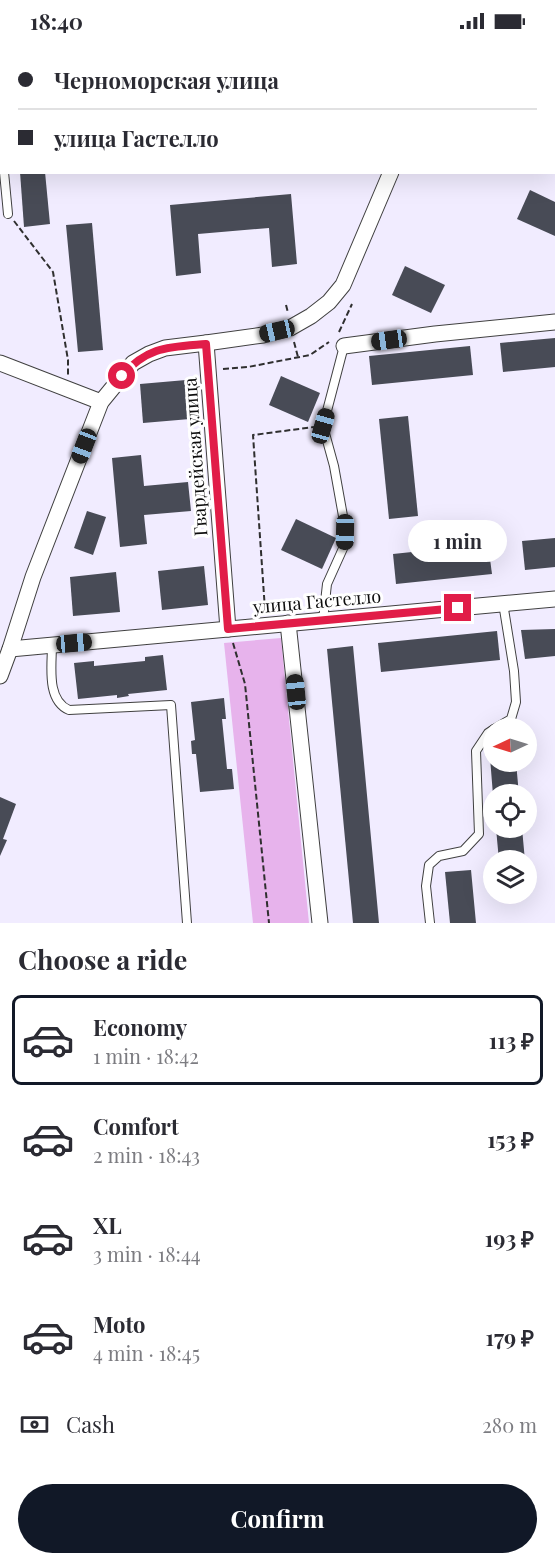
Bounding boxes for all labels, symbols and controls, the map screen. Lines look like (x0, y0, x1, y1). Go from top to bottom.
text: 18:40 (30, 6, 83, 36)
text: Черноморская улица (54, 65, 279, 95)
text: улица Гастелло (54, 123, 219, 153)
car (257, 318, 297, 344)
car (370, 329, 408, 351)
route start (108, 362, 135, 389)
street label: Гвардейская улица (177, 377, 213, 537)
car (309, 406, 337, 446)
car (69, 426, 99, 466)
car (336, 514, 354, 550)
callout: 1 min (408, 521, 508, 563)
text: 1 min (433, 527, 482, 554)
street label: улица Гастелло (251, 583, 382, 619)
route end (444, 594, 471, 621)
car (55, 632, 93, 654)
car (285, 673, 307, 711)
north arrow (483, 718, 537, 772)
map controls (483, 718, 537, 904)
button: locate (483, 784, 537, 838)
button: layers (483, 850, 537, 904)
text: Choose a ride (18, 941, 187, 977)
text: Economy (93, 1012, 187, 1042)
icon: car (21, 1013, 75, 1067)
text: 113 ₽ (489, 1025, 534, 1055)
text: 1 min · 18:42 (93, 1042, 199, 1069)
text: Comfort (93, 1111, 179, 1141)
icon: car (21, 1112, 75, 1166)
text: 153 ₽ (487, 1124, 534, 1154)
text: 2 min · 18:43 (93, 1141, 200, 1168)
text: XL (93, 1210, 122, 1240)
icon: car (21, 1211, 75, 1265)
text: 193 ₽ (485, 1223, 534, 1253)
text: 3 min · 18:44 (93, 1240, 201, 1267)
text: Moto (93, 1309, 146, 1339)
icon: car (21, 1310, 75, 1364)
text: 179 ₽ (485, 1322, 534, 1352)
text: 4 min · 18:45 (93, 1339, 200, 1366)
icon: cash (18, 1408, 51, 1441)
text: Cash (66, 1409, 115, 1439)
text: 280 m (482, 1411, 537, 1438)
button: Confirm (18, 1484, 537, 1553)

